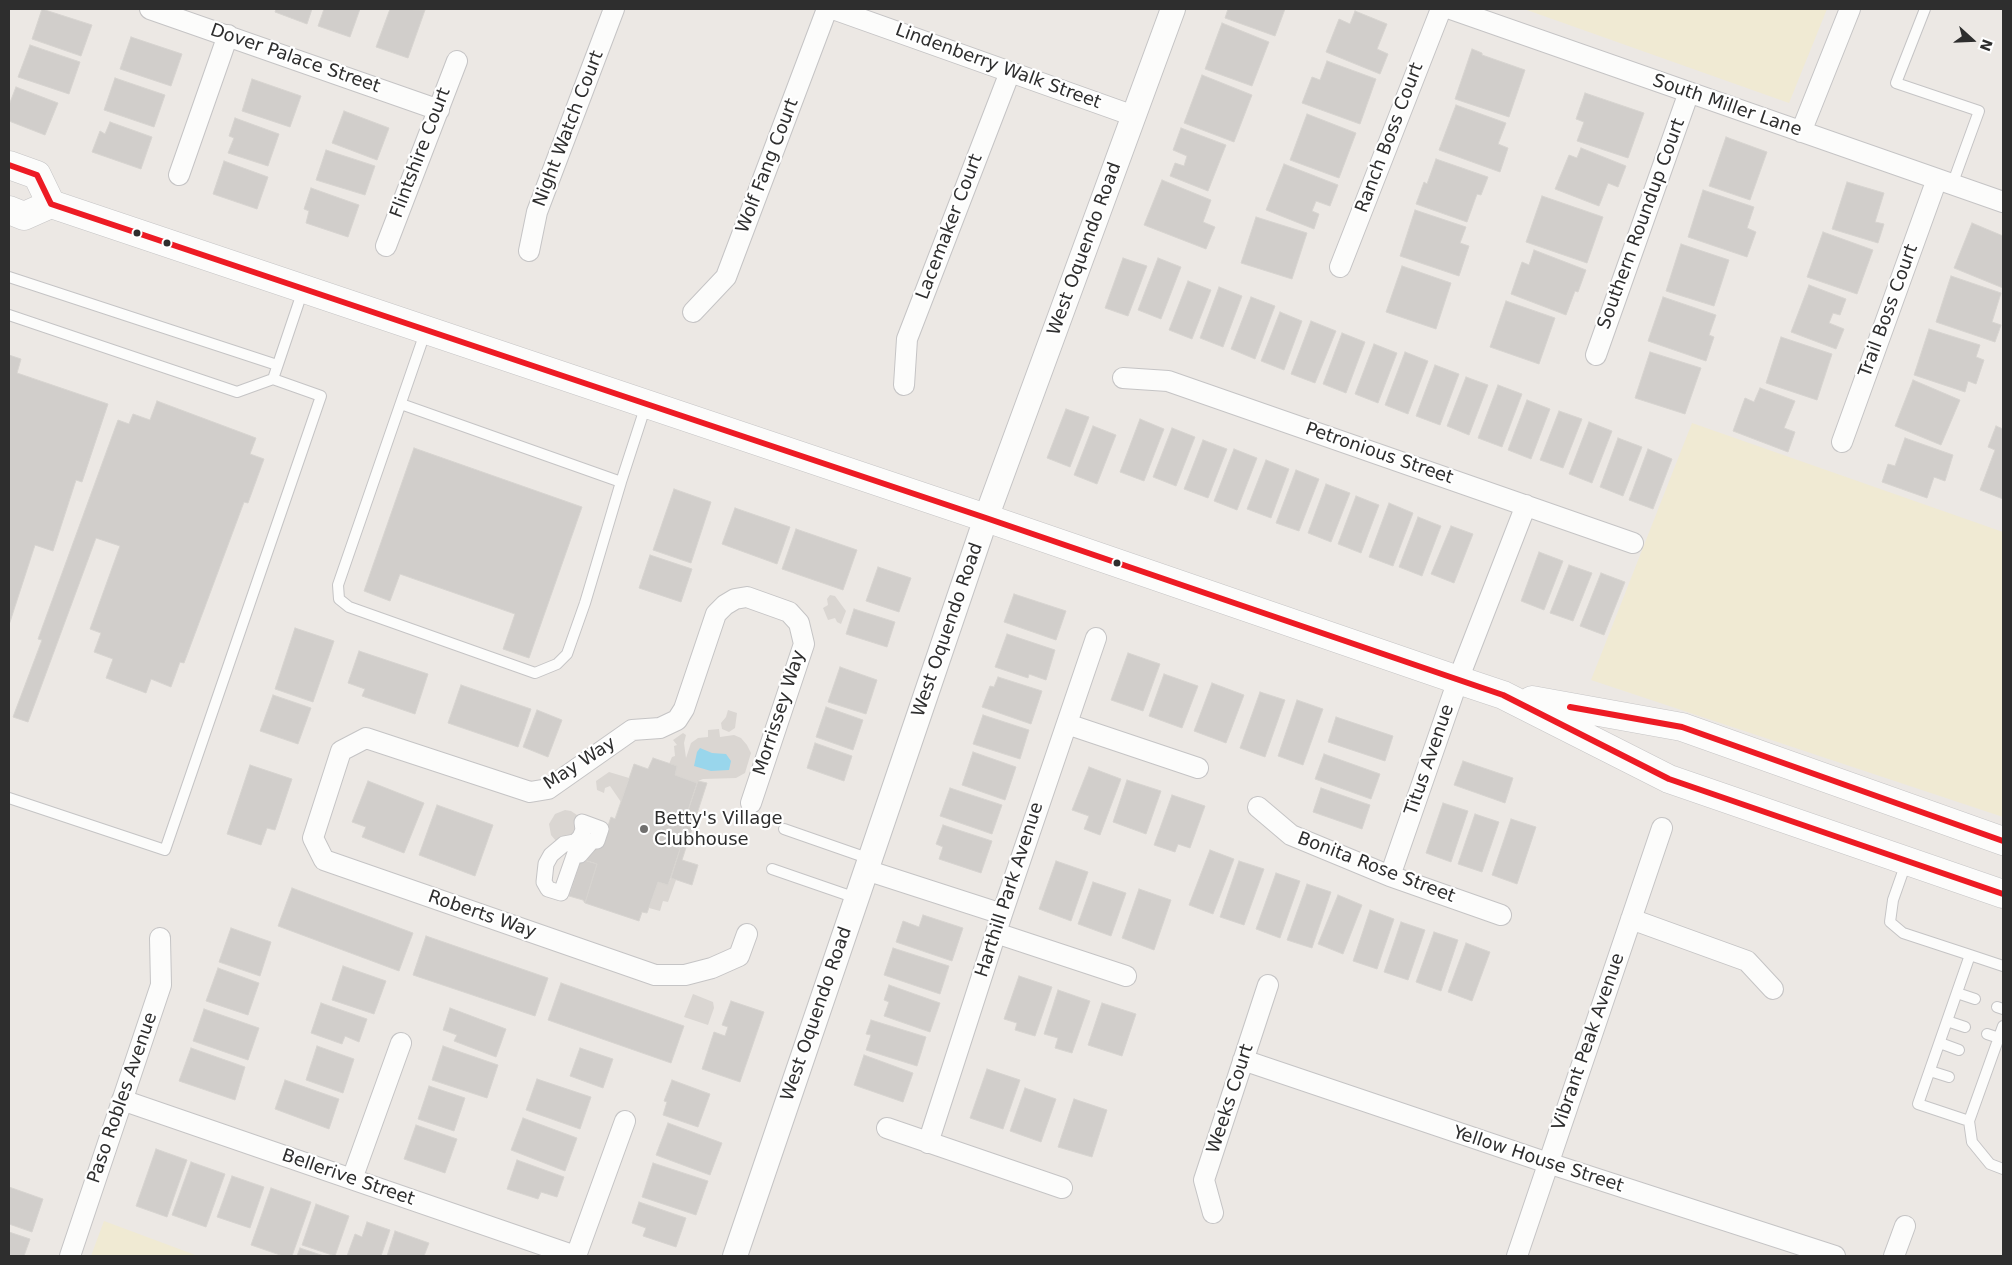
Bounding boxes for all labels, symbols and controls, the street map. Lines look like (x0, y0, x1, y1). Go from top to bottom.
north arrow (1947, 15, 1997, 65)
street label: Dover Palace Street (207, 20, 383, 98)
street label: Lindenberry Walk Street (892, 20, 1104, 114)
text: N (1977, 37, 1996, 53)
street label: Night Watch Court (529, 48, 609, 210)
street label: Ranch Boss Court (1351, 60, 1429, 216)
street label: South Miller Lane (1650, 70, 1804, 142)
street label: Flintshire Court (386, 85, 456, 221)
street label: Wolf Fang Court (732, 96, 804, 236)
street label: Southern Roundup Court (1594, 116, 1690, 332)
street label: Lacemaker Court (912, 151, 988, 303)
street label: West Oquendo Road (1044, 159, 1126, 339)
unlabelled marker (132, 228, 142, 238)
unlabelled marker (162, 238, 172, 248)
street label: Trail Boss Court (1855, 242, 1923, 380)
street label: Petronious Street (1302, 419, 1456, 489)
street label: West Oquendo Road (908, 540, 988, 720)
unlabelled marker (1112, 558, 1122, 568)
street label: Morrissey Way (750, 648, 810, 778)
street label: Titus Avenue (1401, 702, 1459, 818)
street label: May Way (540, 733, 620, 795)
street label: Harthill Park Avenue (972, 800, 1048, 980)
place label: Betty's Village Clubhouse (654, 808, 783, 851)
marker: Betty's Village Clubhouse (638, 823, 650, 835)
street label: Bonita Rose Street (1294, 828, 1458, 908)
street label: Roberts Way (425, 886, 539, 944)
street label: West Oquendo Road (777, 924, 857, 1104)
street label: Vibrant Peak Avenue (1548, 950, 1630, 1134)
street label: Paso Robles Avenue (84, 1010, 162, 1186)
street label: Weeks Court (1203, 1042, 1259, 1156)
street label: Yellow House Street (1450, 1122, 1626, 1198)
street label: Bellerive Street (279, 1145, 417, 1211)

